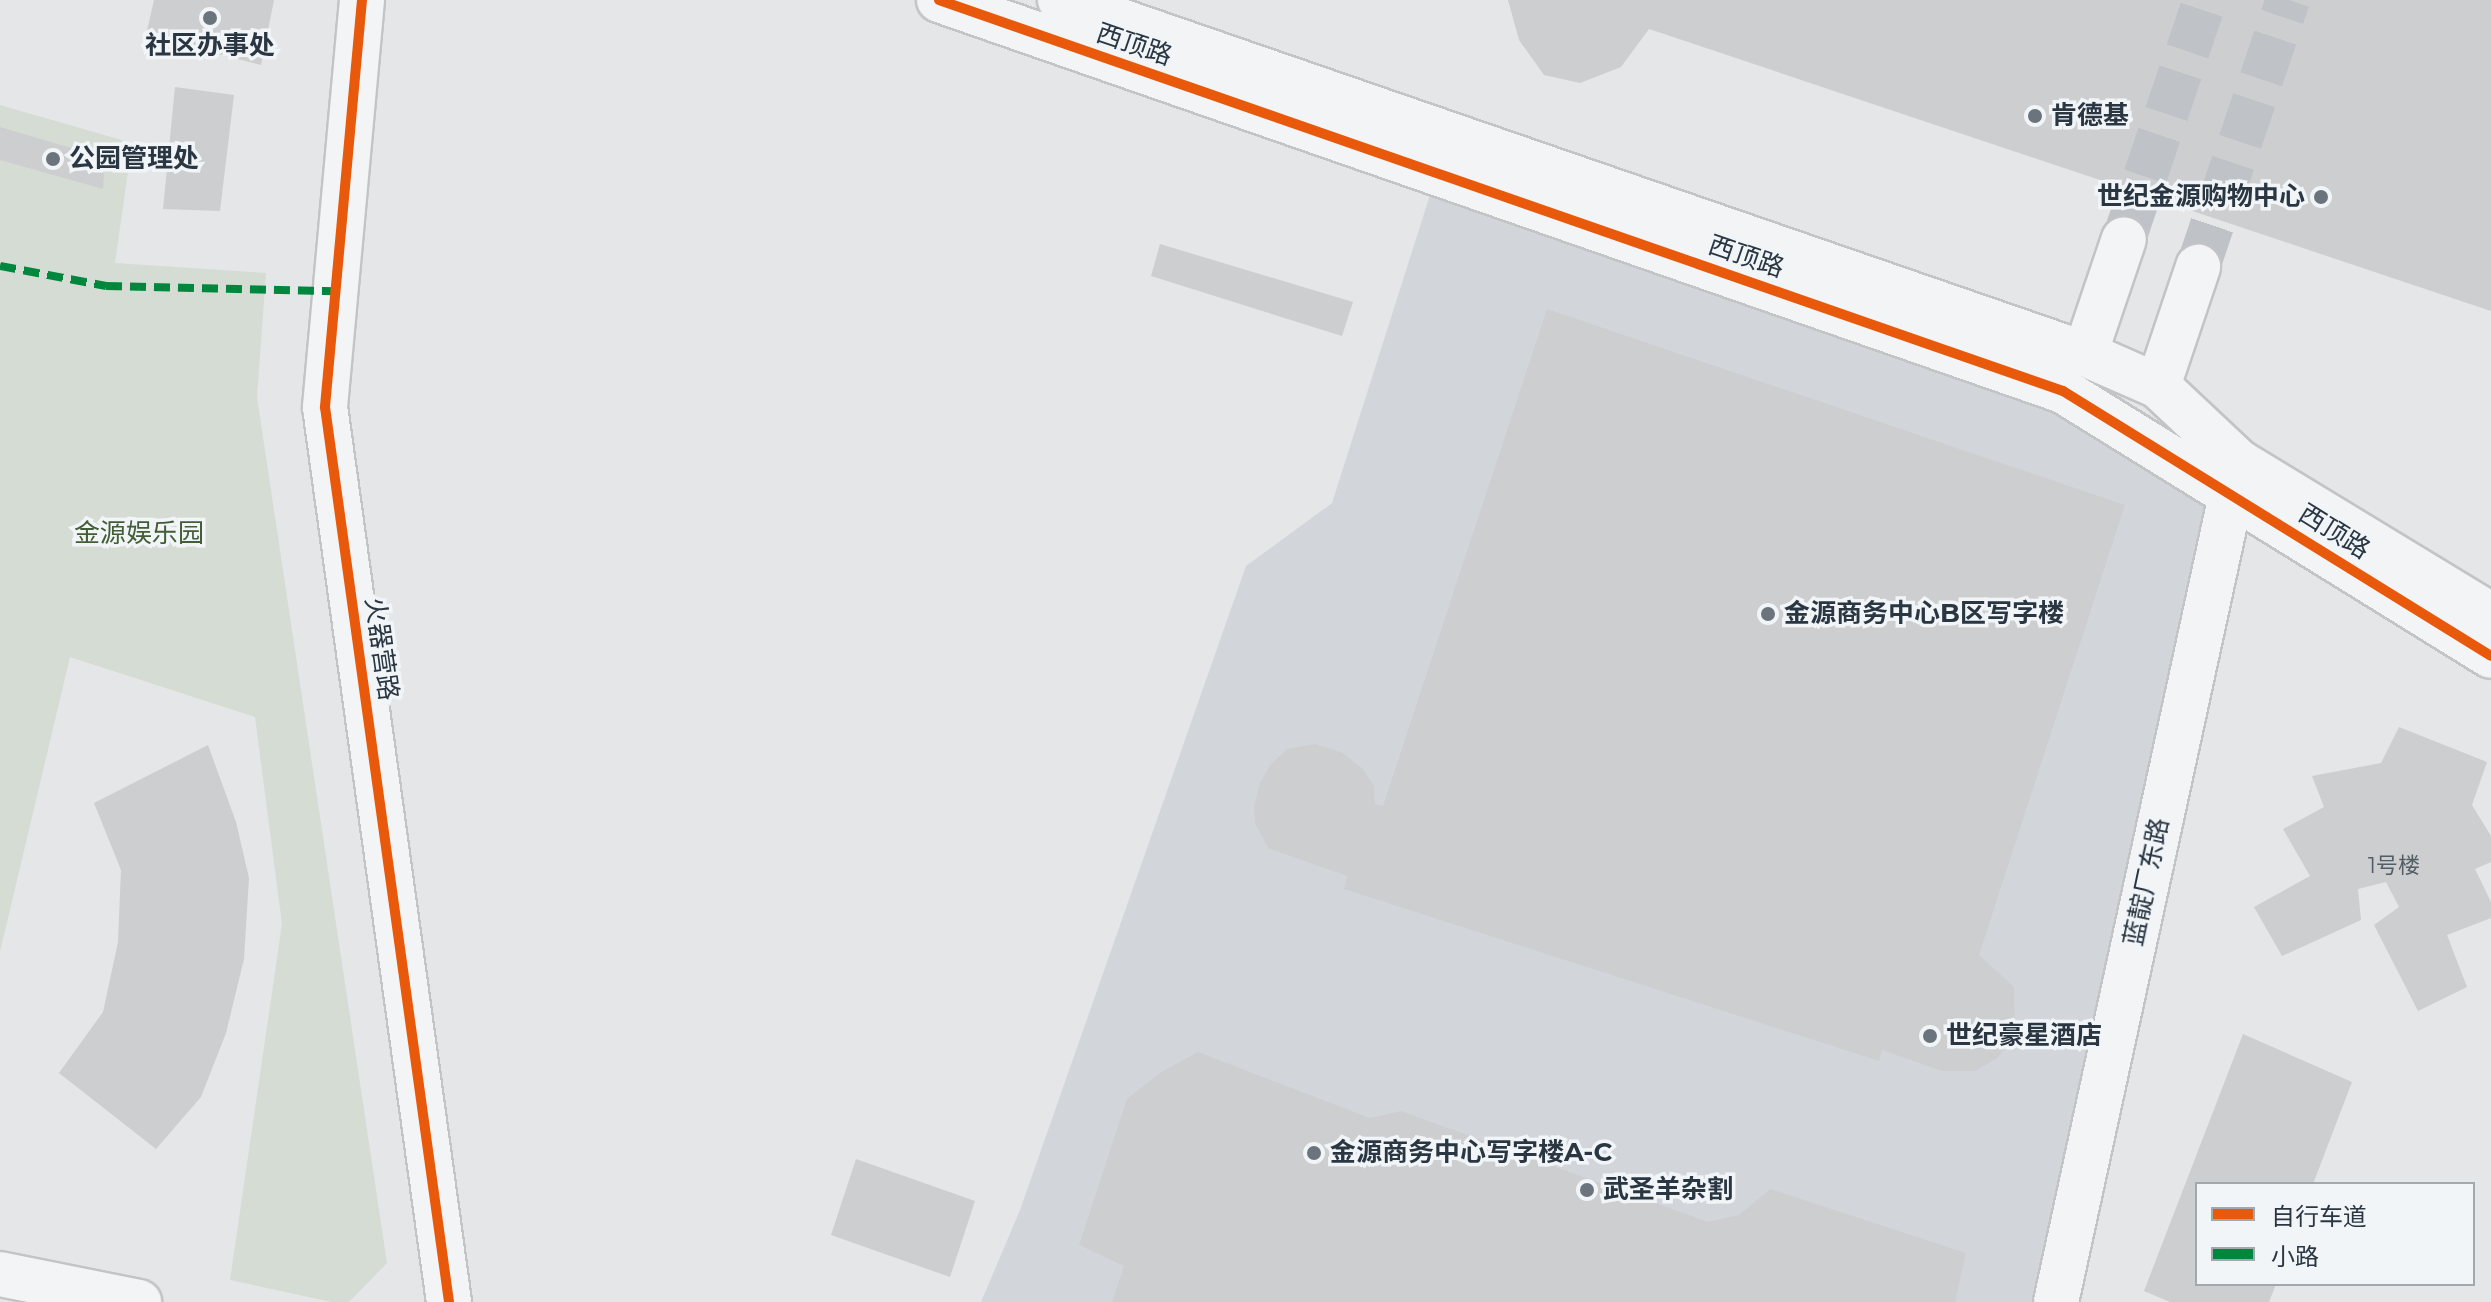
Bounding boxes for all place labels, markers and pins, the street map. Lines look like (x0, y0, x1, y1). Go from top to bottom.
marker: 社区办事处 (201, 9, 219, 27)
place label: 社区办事处 (145, 30, 275, 62)
place label: 肯德基 (2051, 100, 2129, 132)
marker: 肯德基 (2026, 107, 2044, 125)
place label: 公园管理处 (69, 143, 199, 175)
marker: 公园管理处 (44, 150, 62, 168)
place label: 世纪金源购物中心 (2097, 181, 2305, 213)
marker: 世纪金源购物中心 (2312, 188, 2330, 206)
place label: 金源商务中心B区写字楼 (1784, 598, 2064, 630)
marker: 金源商务中心B区写字楼 (1759, 605, 1777, 623)
place label: 世纪豪星酒店 (1946, 1020, 2102, 1052)
marker: 世纪豪星酒店 (1921, 1027, 1939, 1045)
place label: 金源商务中心写字楼A-C (1330, 1137, 1612, 1169)
marker: 金源商务中心写字楼A-C (1305, 1144, 1323, 1162)
place label: 武圣羊杂割 (1603, 1174, 1733, 1206)
marker: 武圣羊杂割 (1578, 1181, 1596, 1199)

